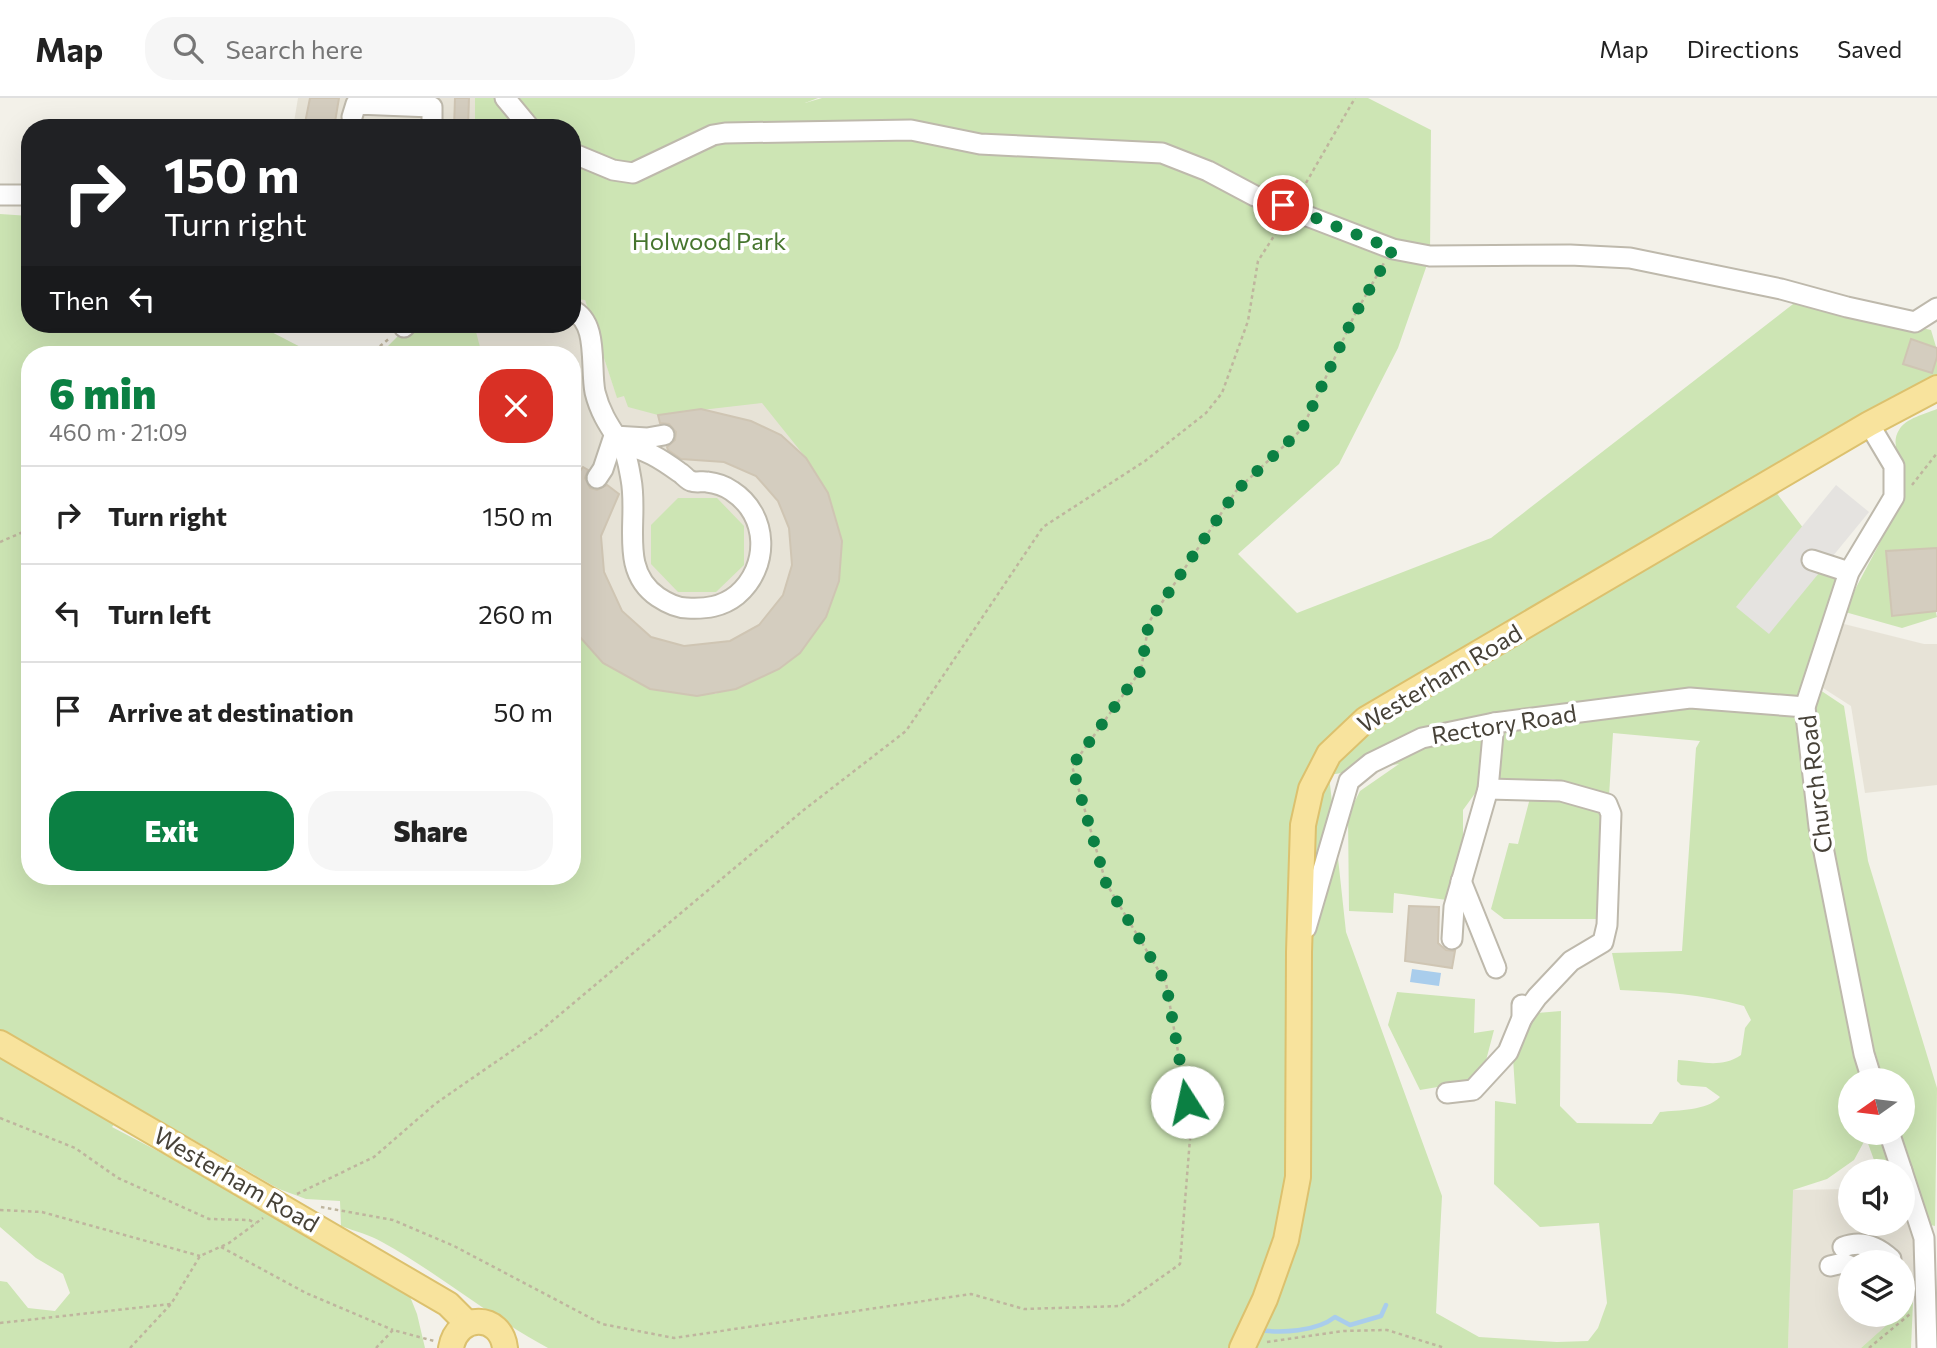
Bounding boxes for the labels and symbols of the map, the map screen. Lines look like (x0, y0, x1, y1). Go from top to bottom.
pin (1253, 175, 1313, 235)
park label: Holwood Park (632, 226, 786, 255)
street label: Westerham Road (1352, 617, 1526, 738)
street label: Rectory Road (1429, 698, 1578, 749)
street label: Church Road (1792, 713, 1837, 855)
position arrow (1150, 1065, 1224, 1139)
north arrow (1838, 1068, 1914, 1144)
street label: Westerham Road (149, 1120, 325, 1238)

